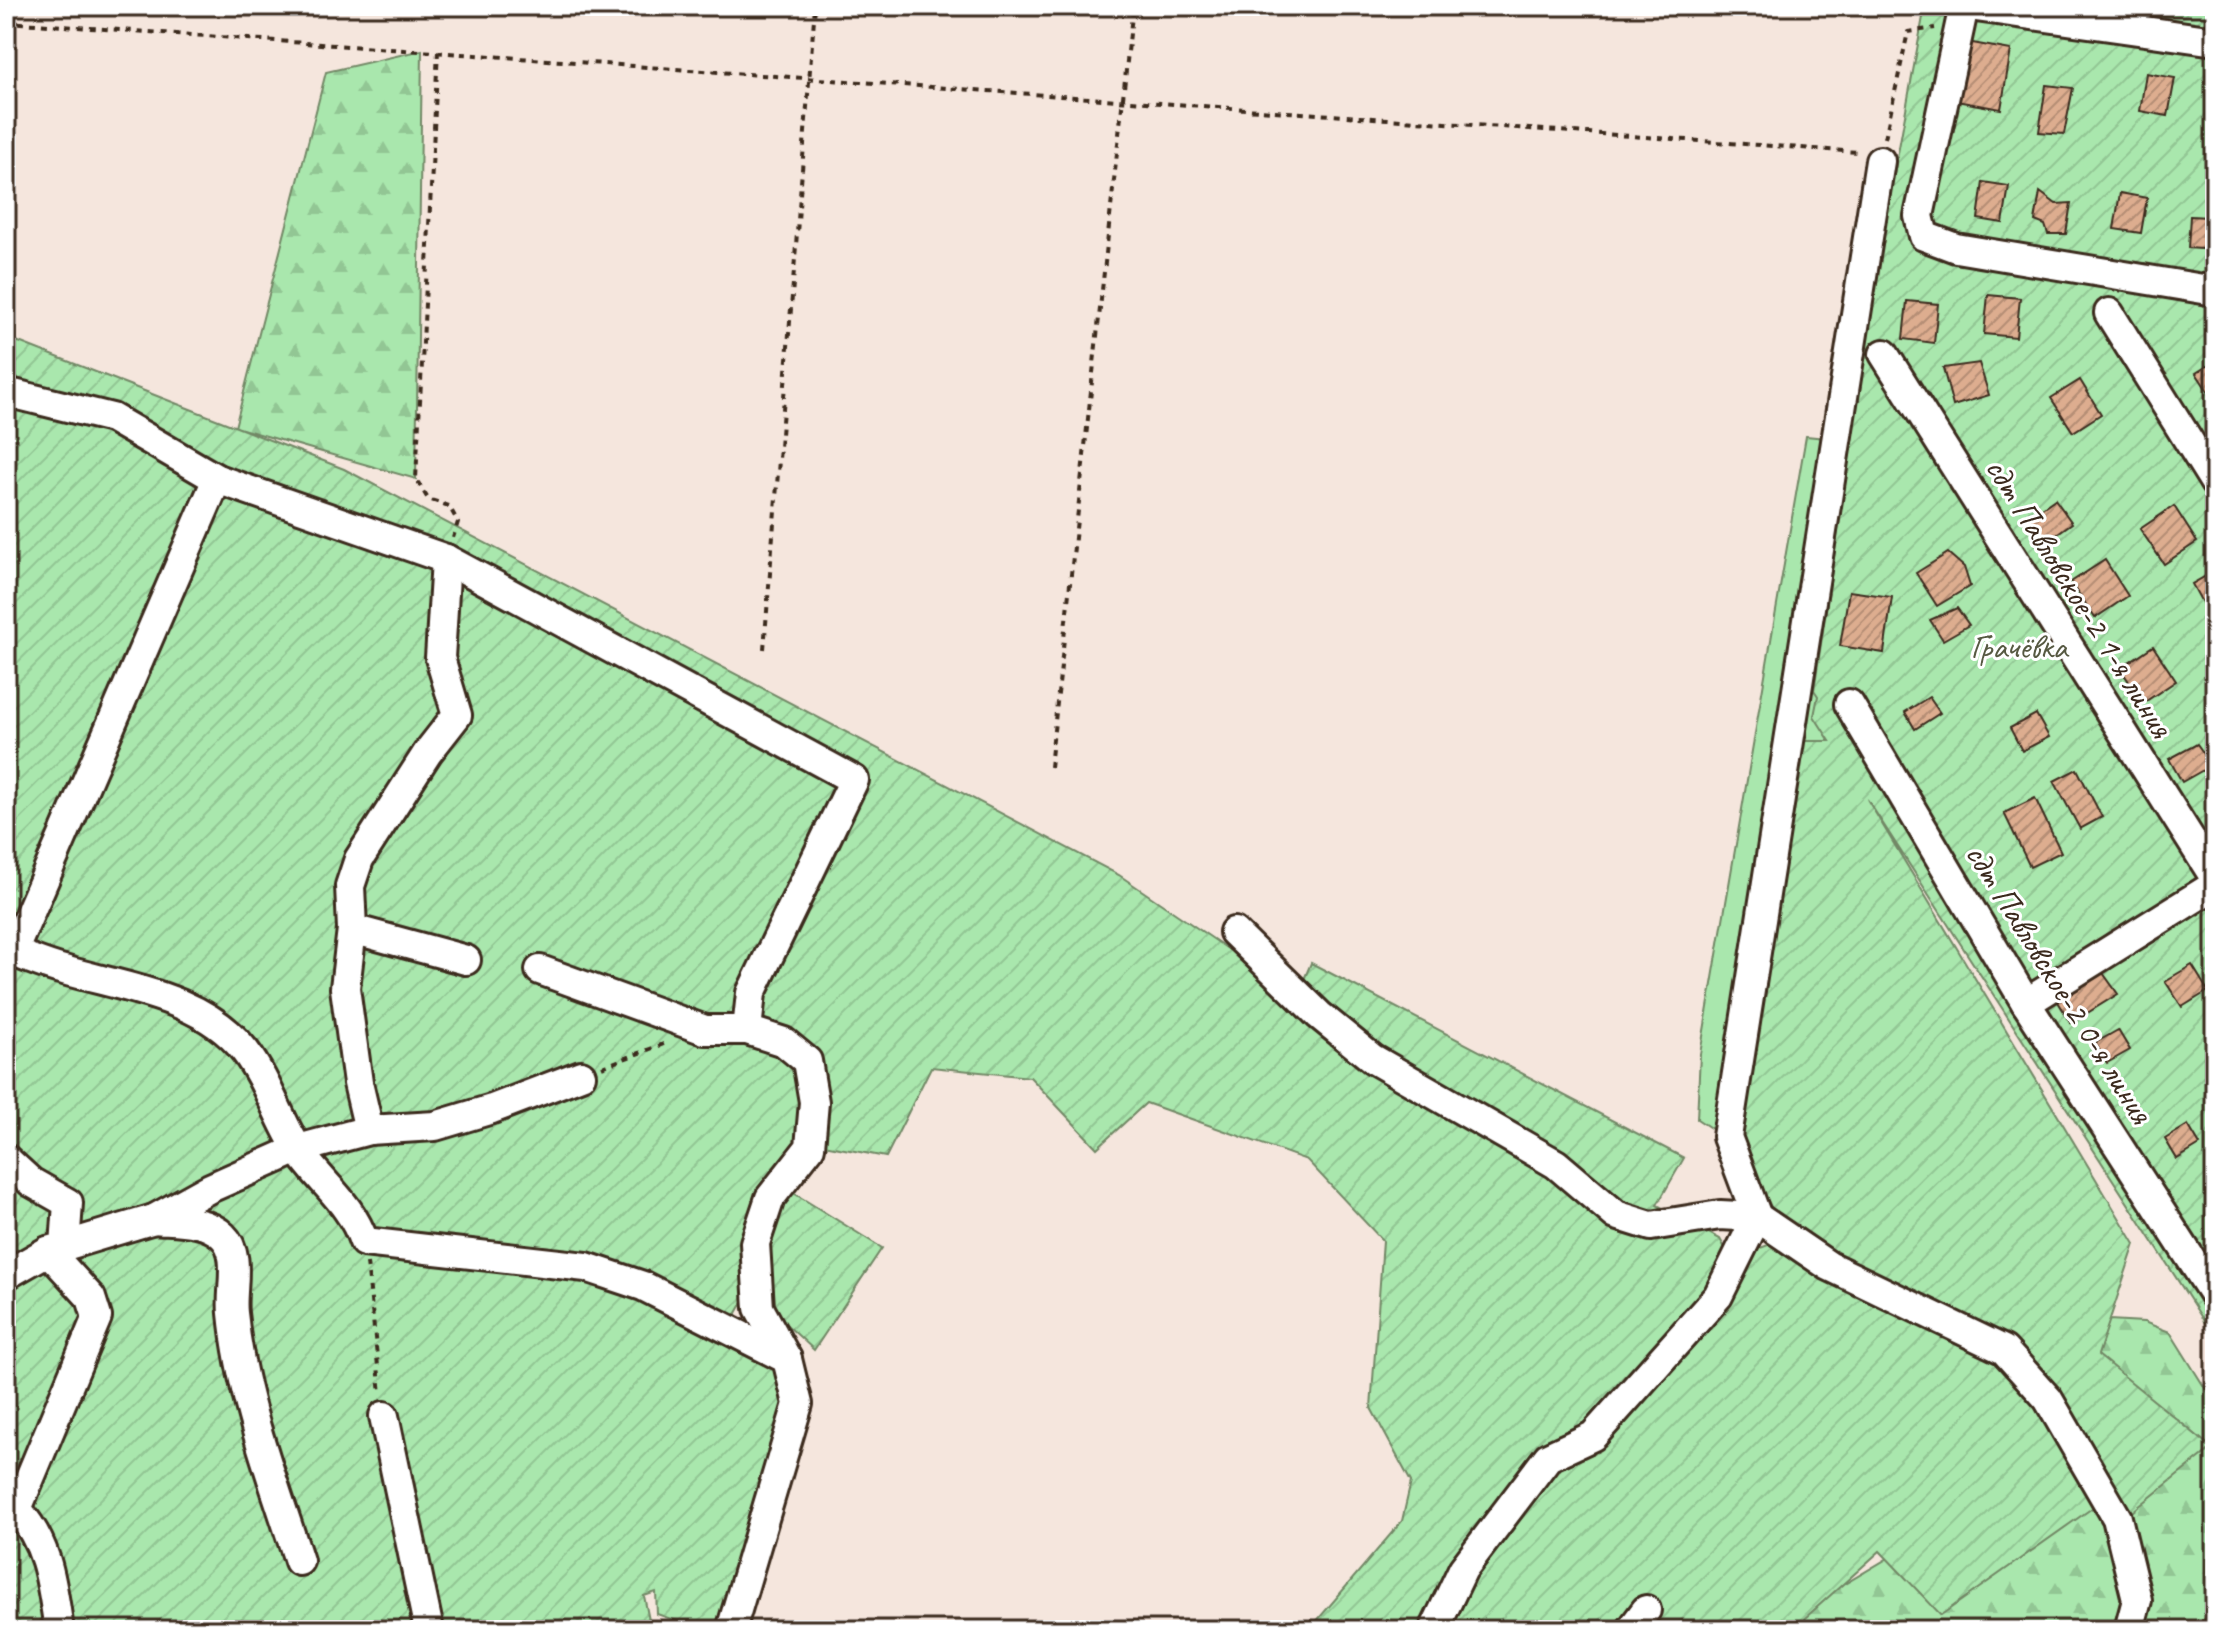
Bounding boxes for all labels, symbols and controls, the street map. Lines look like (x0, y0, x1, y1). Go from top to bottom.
street label: сдт Павловское-2 1-я линия (1976, 449, 2184, 747)
park label: Грачёвка (1971, 625, 2070, 668)
street label: сдт Павловское-2 0-я линия (1956, 835, 2164, 1133)

